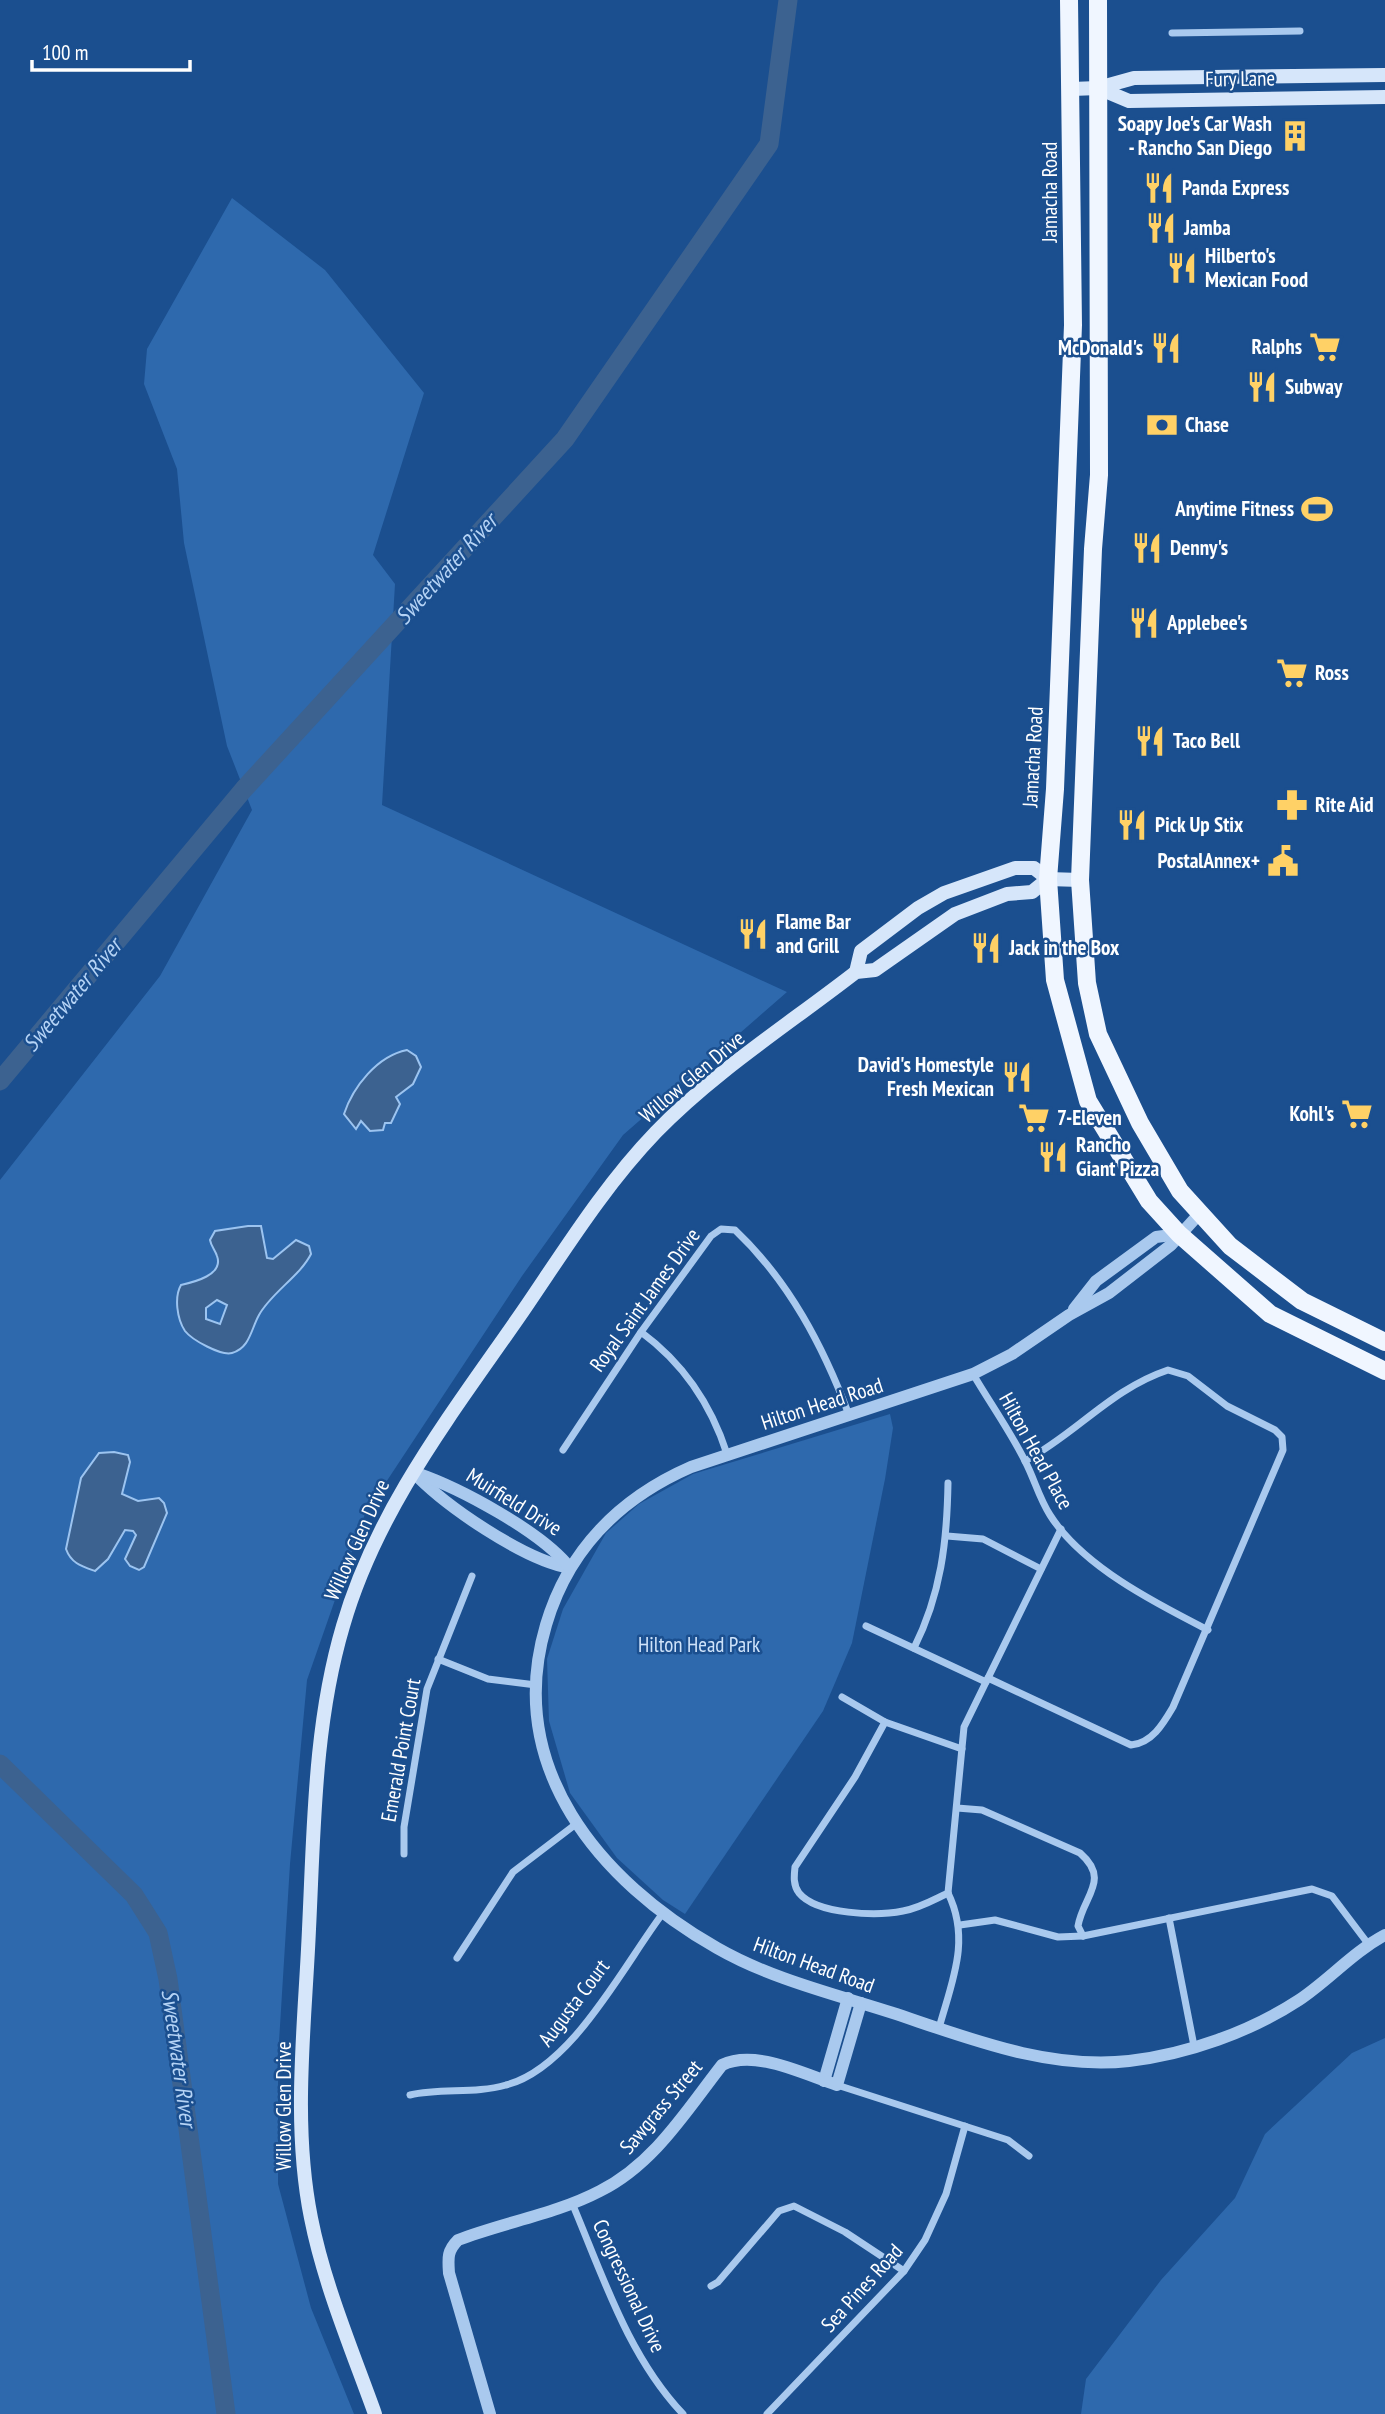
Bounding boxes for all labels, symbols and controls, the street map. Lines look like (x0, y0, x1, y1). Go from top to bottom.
scale bar (32, 28, 189, 72)
text: 100 m (42, 39, 88, 66)
street label: Fury Lane (1205, 64, 1275, 93)
place label: Soapy Joe's Car Wash - Rancho San Diego (1118, 110, 1272, 161)
building icon: Soapy Joe's Car Wash - Rancho San Diego (1278, 119, 1312, 153)
street label: Jamacha Road (1036, 142, 1063, 243)
restaurant icon: Panda Express (1142, 171, 1176, 205)
place label: Panda Express (1182, 174, 1289, 201)
restaurant icon: Jamba (1144, 211, 1178, 245)
place label: Jamba (1183, 214, 1231, 241)
place label: Hilberto's Mexican Food (1205, 242, 1308, 293)
restaurant icon: Hilberto's Mexican Food (1165, 251, 1199, 285)
supermarket icon: Ralphs (1308, 330, 1342, 364)
restaurant icon: McDonald's (1149, 331, 1183, 365)
place label: Ralphs (1251, 333, 1302, 360)
place label: McDonald's (1058, 334, 1143, 361)
restaurant icon: Subway (1245, 370, 1279, 404)
place label: Subway (1285, 373, 1343, 400)
bank icon: Chase (1145, 408, 1179, 442)
place label: Chase (1185, 411, 1229, 438)
sports icon: Anytime Fitness (1300, 492, 1334, 526)
place label: Anytime Fitness (1174, 495, 1294, 522)
water label: Sweetwater River (388, 505, 505, 630)
restaurant icon: Denny's (1130, 531, 1164, 565)
place label: Denny's (1170, 534, 1228, 561)
restaurant icon: Applebee's (1127, 606, 1161, 640)
place label: Applebee's (1166, 609, 1247, 636)
supermarket icon: Ross (1275, 656, 1309, 690)
place label: Ross (1315, 659, 1349, 686)
street label: Jamacha Road (1016, 706, 1049, 809)
restaurant icon: Taco Bell (1133, 724, 1167, 758)
place label: Taco Bell (1173, 727, 1241, 754)
pharmacy icon: Rite Aid (1275, 788, 1309, 822)
place label: Rite Aid (1315, 791, 1374, 818)
restaurant icon: Pick Up Stix (1115, 808, 1149, 842)
place label: Pick Up Stix (1155, 811, 1244, 838)
public building icon: PostalAnnex+ (1266, 844, 1300, 878)
place label: PostalAnnex+ (1157, 847, 1260, 874)
place label: Flame Bar and Grill (776, 908, 852, 959)
restaurant icon: Flame Bar and Grill (736, 917, 770, 951)
water label: Sweetwater River (16, 929, 130, 1057)
restaurant icon: Jack in the Box (969, 931, 1003, 965)
place label: Jack in the Box (1008, 934, 1120, 961)
street label: Willow Glen Drive (633, 1025, 750, 1129)
place label: David's Homestyle Fresh Mexican (858, 1051, 994, 1102)
restaurant icon: David's Homestyle Fresh Mexican (1000, 1060, 1034, 1094)
supermarket icon: Kohl's (1340, 1097, 1374, 1131)
place label: Kohl's (1289, 1100, 1334, 1127)
supermarket icon: 7-Eleven (1017, 1101, 1051, 1135)
place label: 7-Eleven (1057, 1104, 1122, 1131)
place label: Rancho Giant Pizza (1076, 1131, 1160, 1182)
restaurant icon: Rancho Giant Pizza (1036, 1140, 1070, 1174)
street label: Royal Saint James Drive (584, 1223, 706, 1377)
street label: Hilton Head Road (757, 1371, 886, 1436)
street label: Hilton Head Place (993, 1388, 1080, 1514)
street label: Muirfield Drive (462, 1462, 567, 1541)
street label: Willow Glen Drive (318, 1475, 395, 1604)
park label: Hilton Head Park (638, 1631, 760, 1658)
street label: Emerald Point Court (375, 1676, 426, 1824)
street label: Hilton Head Road (750, 1930, 878, 1999)
street label: Augusta Court (532, 1954, 615, 2052)
water label: Sweetwater River (155, 1987, 204, 2132)
street label: Willow Glen Drive (270, 2041, 297, 2171)
street label: Sawgrass Street (613, 2054, 708, 2159)
street label: Congressional Drive (587, 2215, 672, 2357)
street label: Sea Pines Road (815, 2238, 908, 2338)

